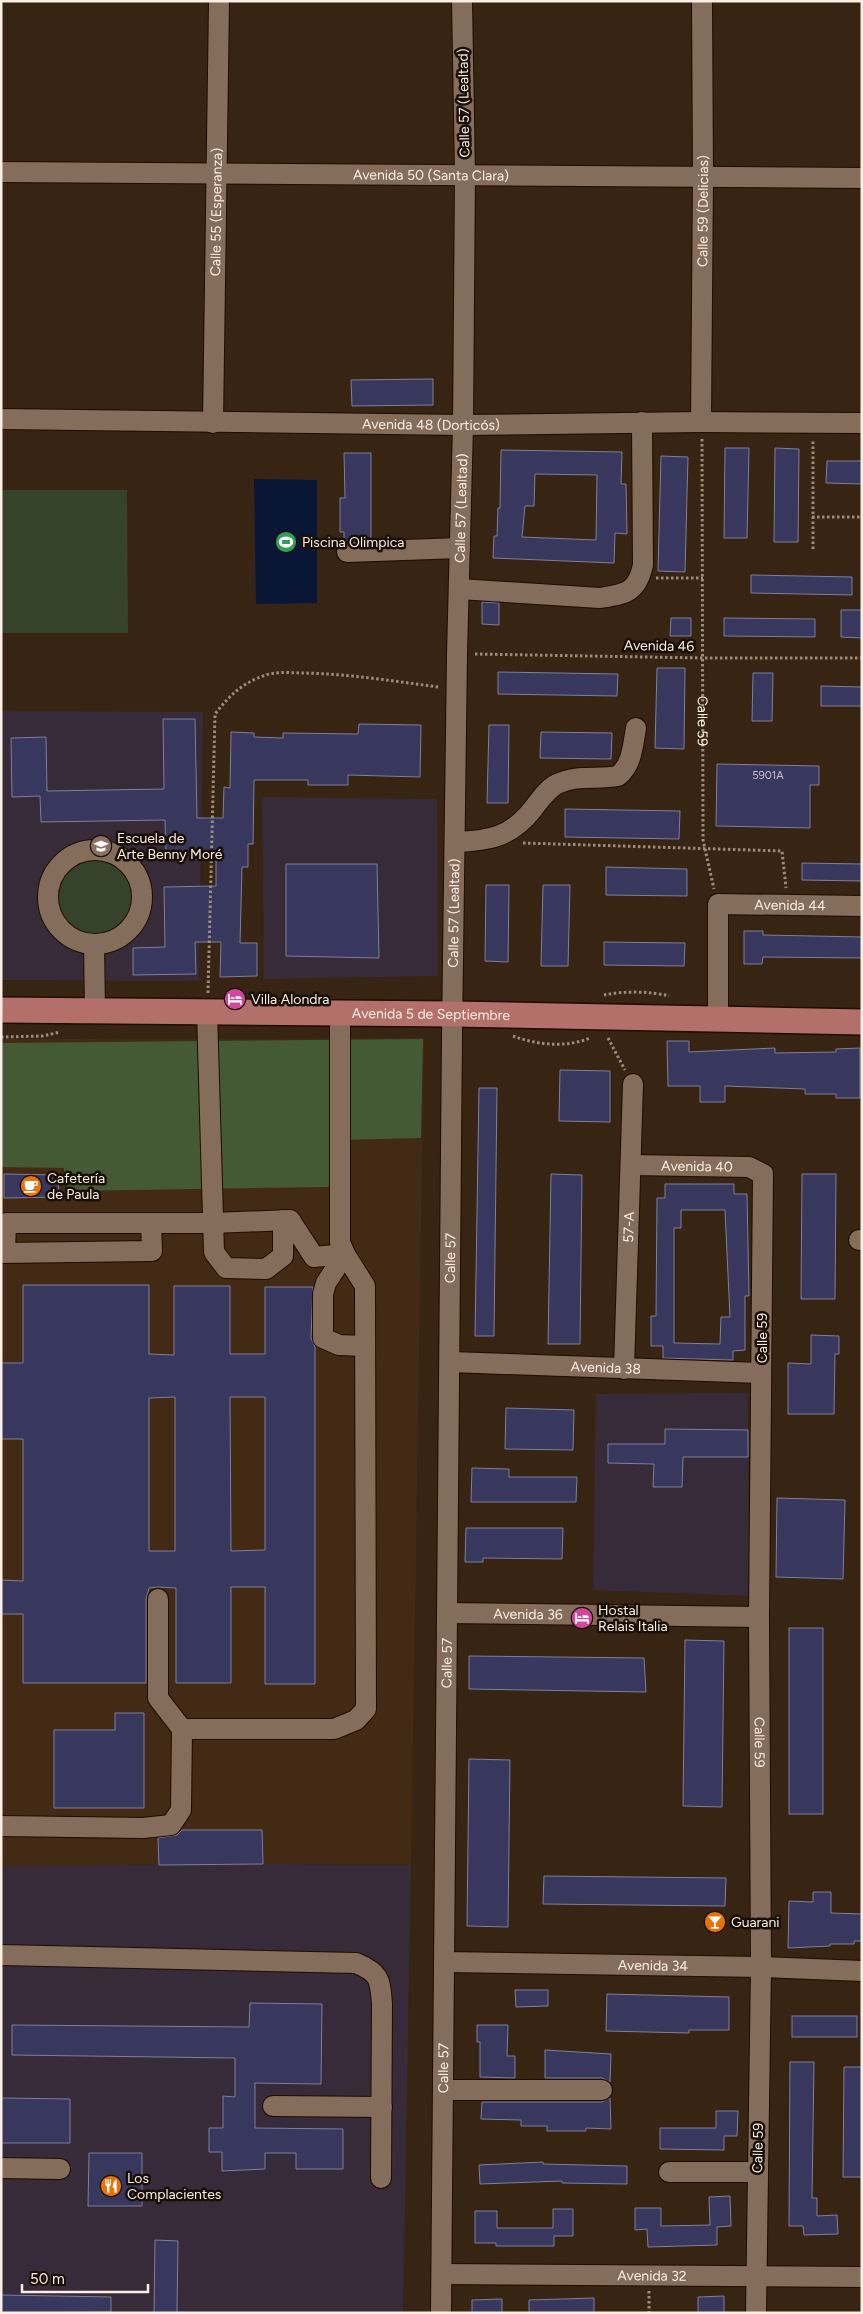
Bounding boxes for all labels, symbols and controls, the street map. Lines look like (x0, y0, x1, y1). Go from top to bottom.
street label: Calle 57 (Lealtad) (455, 48, 473, 158)
street label: Calle 55 (Esperanza) (207, 148, 225, 276)
street label: Calle 59 (Delicias) (694, 155, 712, 267)
street label: Avenida 50 (Santa Clara) (353, 166, 509, 184)
street label: Avenida 48 (Dorticós) (362, 415, 500, 434)
street label: Calle 57 (Lealtad) (451, 453, 471, 563)
sports icon: Piscina Olimpica (274, 530, 298, 554)
place label: Piscina Olimpica (302, 534, 404, 551)
street label: Avenida 46 (624, 637, 694, 655)
street label: Calle 59 (694, 696, 711, 746)
house number: 5901A (752, 769, 784, 782)
place label: Escuela de Arte Benny Moré (117, 830, 223, 863)
school or university icon: Escuela de Arte Benny Moré (89, 834, 113, 858)
street label: Calle 57 (Lealtad) (444, 858, 463, 968)
street label: Avenida 44 (754, 896, 826, 914)
hotel icon: Villa Alondra (223, 987, 247, 1011)
place label: Villa Alondra (251, 991, 329, 1008)
street label: Avenida 5 de Septiembre (352, 1005, 511, 1024)
street label: Avenida 40 (661, 1157, 733, 1175)
place label: Cafetería de Paula (47, 1170, 105, 1203)
cafe icon: Cafetería de Paula (19, 1174, 43, 1198)
street label: 57-A (619, 1211, 637, 1243)
street label: Calle 57 (441, 1232, 459, 1283)
street label: Calle 59 (754, 1313, 771, 1363)
street label: Avenida 38 (571, 1358, 641, 1377)
place label: Hostal Relais Italia (598, 1602, 668, 1635)
street label: Avenida 36 (493, 1605, 563, 1623)
hotel icon: Hostal Relais Italia (570, 1606, 594, 1630)
street label: Calle 57 (438, 1637, 455, 1688)
street label: Calle 59 (751, 1717, 768, 1768)
bar icon: Guarani (703, 1910, 727, 1934)
place label: Guarani (731, 1914, 780, 1931)
street label: Avenida 34 (618, 1956, 689, 1974)
street label: Calle 57 (434, 2042, 452, 2093)
street label: Calle 59 (749, 2123, 767, 2173)
place label: Los Complacientes (127, 2170, 221, 2203)
restaurant icon: Los Complacientes (99, 2174, 123, 2198)
scale bar (22, 2262, 149, 2294)
street label: Avenida 32 (617, 2267, 687, 2284)
text: 50 m (30, 2270, 65, 2288)

